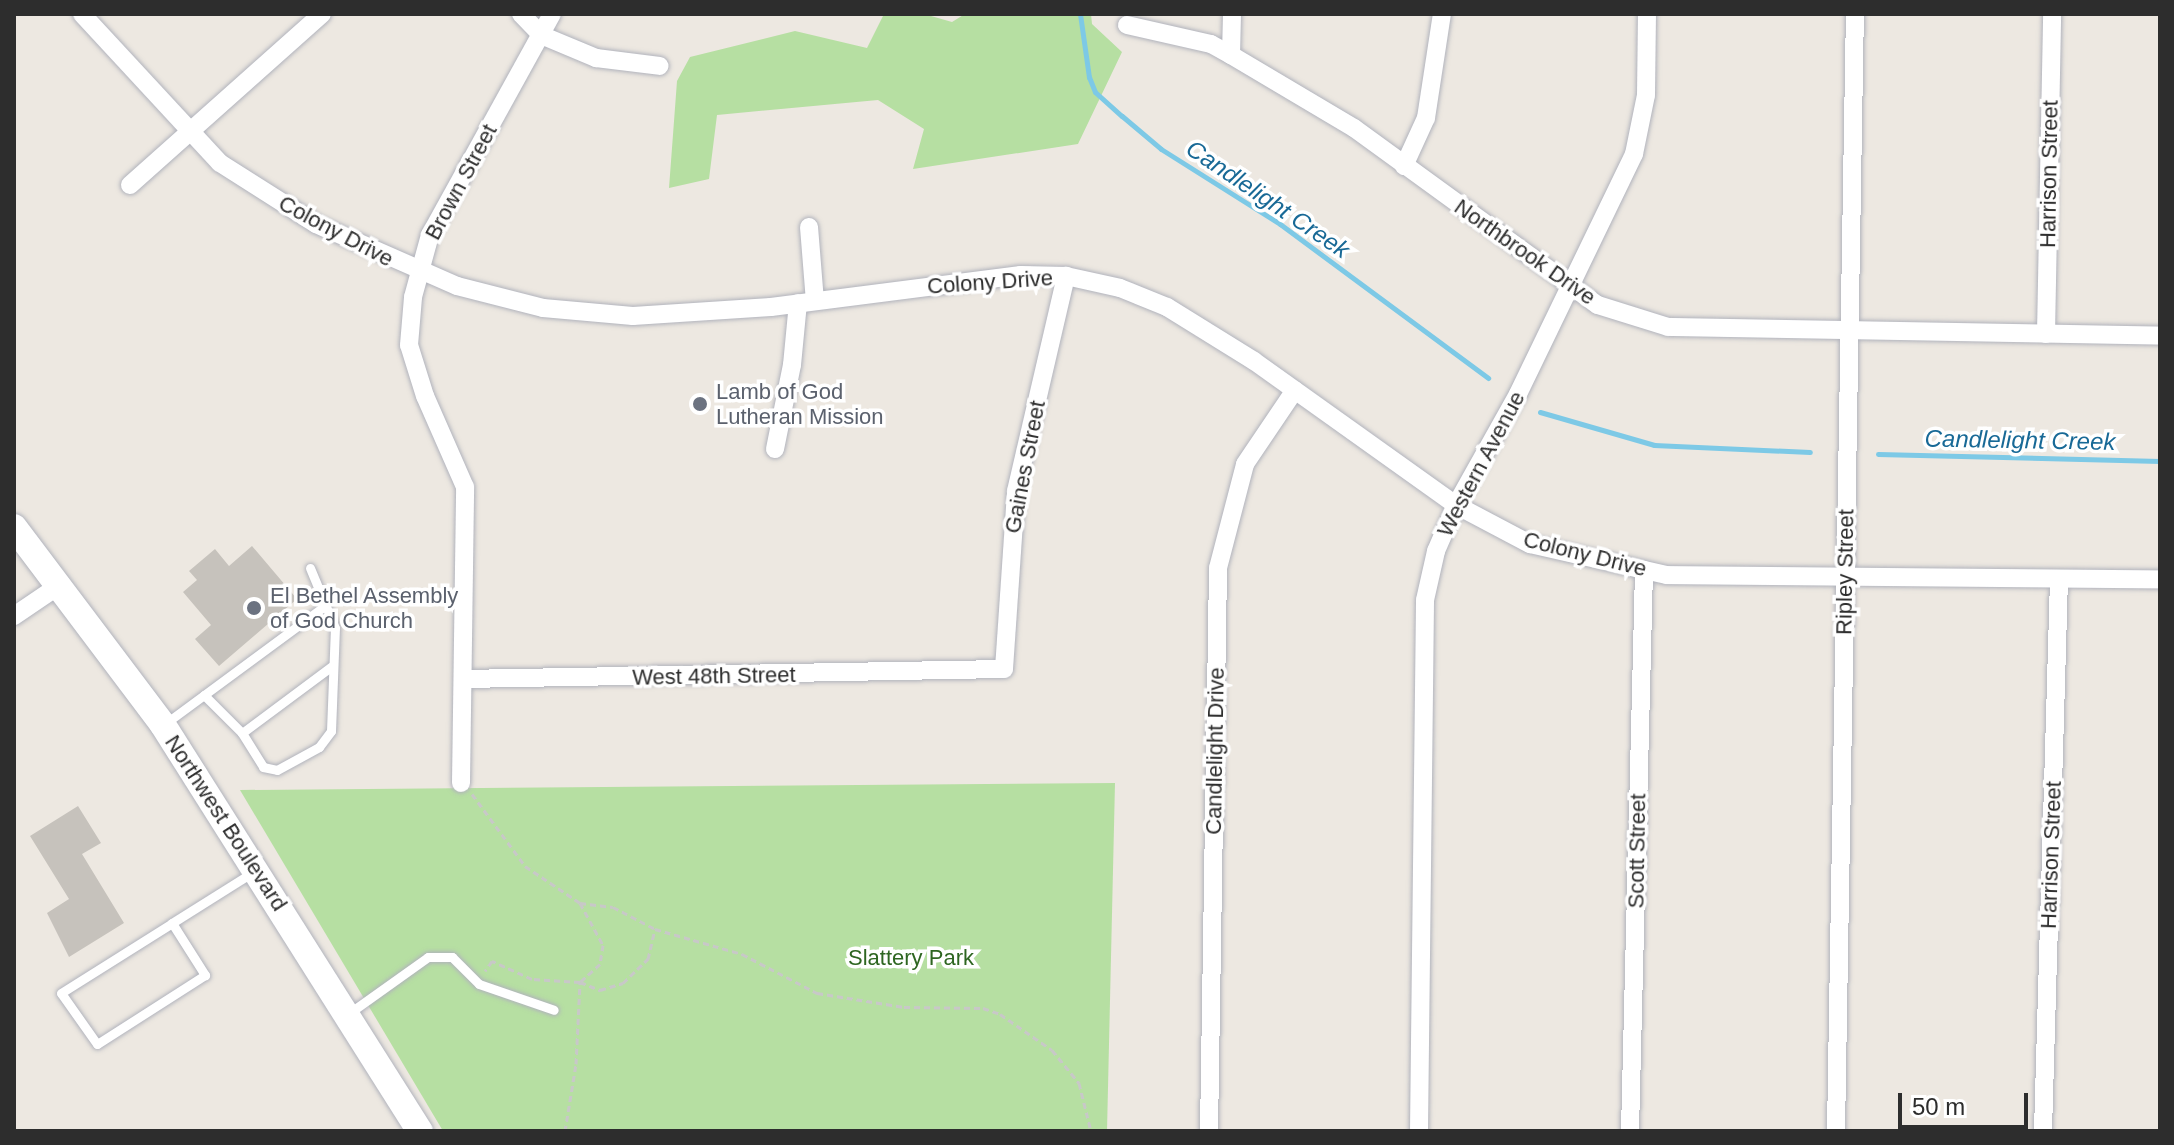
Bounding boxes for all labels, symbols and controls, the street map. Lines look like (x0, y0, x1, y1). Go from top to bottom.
street label: Harrison Street (2035, 100, 2063, 248)
street label: Brown Street (419, 120, 503, 244)
water label: Candlelight Creek (1181, 134, 1355, 264)
street label: Colony Drive (274, 190, 398, 272)
street label: Northbrook Drive (1449, 194, 1601, 310)
street label: Colony Drive (926, 264, 1054, 300)
place label: Lamb of God Lutheran Mission (716, 378, 884, 430)
street label: Western Avenue (1431, 386, 1531, 542)
marker: Lamb of God Lutheran Mission (691, 395, 709, 413)
street label: Gaines Street (999, 398, 1051, 536)
water label: Candlelight Creek (1924, 424, 2116, 456)
street label: Ripley Street (1831, 509, 1859, 635)
street label: Colony Drive (1521, 526, 1649, 582)
place label: El Bethel Assembly of God Church (270, 582, 460, 634)
marker: El Bethel Assembly of God Church (245, 599, 263, 617)
street label: West 48th Street (632, 661, 796, 691)
street label: Candlelight Drive (1200, 667, 1230, 835)
street label: Northwest Boulevard (159, 730, 293, 916)
street label: Harrison Street (2035, 781, 2067, 929)
street label: Scott Street (1623, 793, 1651, 909)
park label: Slattery Park (848, 945, 974, 971)
scale bar (1902, 1077, 2032, 1127)
text: 50 m (1912, 1093, 1965, 1120)

